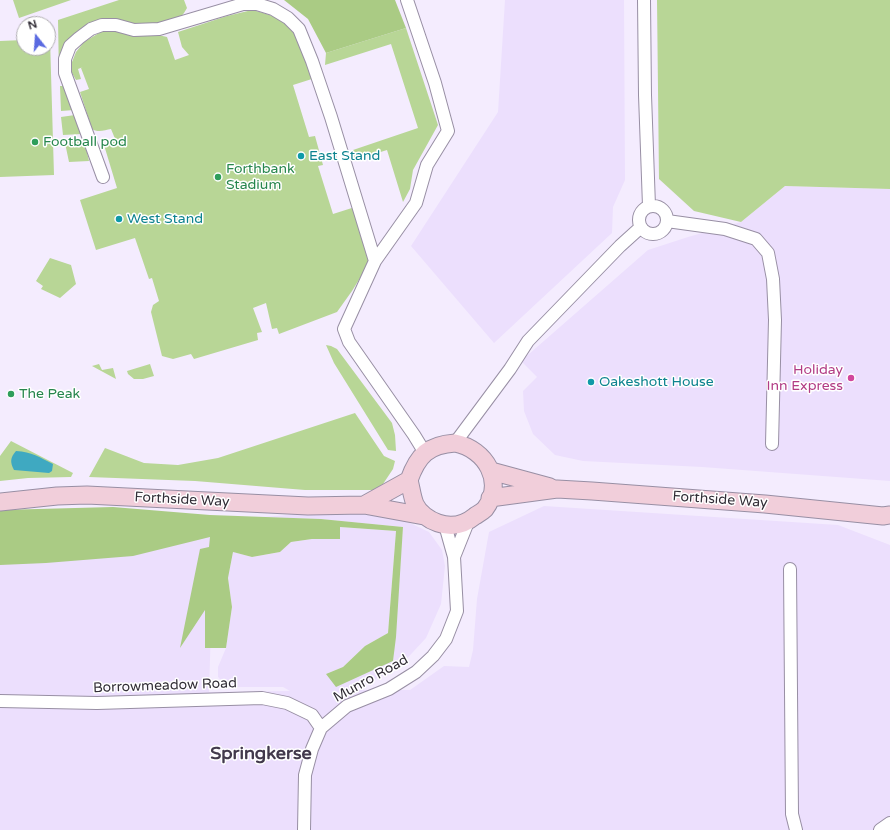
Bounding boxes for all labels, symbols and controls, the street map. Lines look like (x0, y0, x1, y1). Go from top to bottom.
north arrow (16, 16, 56, 56)
text: N (27, 17, 39, 33)
place label: Football pod (43, 134, 127, 150)
marker: Football pod (30, 137, 40, 147)
place label: East Stand (309, 148, 380, 164)
marker: East Stand (296, 151, 306, 161)
place label: Forthbank Stadium (226, 161, 295, 194)
marker: Forthbank Stadium (213, 172, 223, 182)
place label: West Stand (127, 211, 203, 227)
marker: West Stand (114, 214, 124, 224)
place label: Holiday Inn Express (767, 362, 843, 394)
marker: Holiday Inn Express (846, 373, 856, 383)
place label: Oakeshott House (599, 374, 714, 390)
marker: Oakeshott House (586, 377, 596, 387)
place label: The Peak (19, 386, 80, 402)
marker: The Peak (6, 389, 16, 399)
street label: Forthside Way (672, 488, 768, 512)
street label: Forthside Way (134, 489, 230, 511)
street label: Munro Road (331, 652, 411, 706)
street label: Borrowmeadow Road (93, 675, 237, 697)
district label: Springkerse (210, 743, 312, 765)

